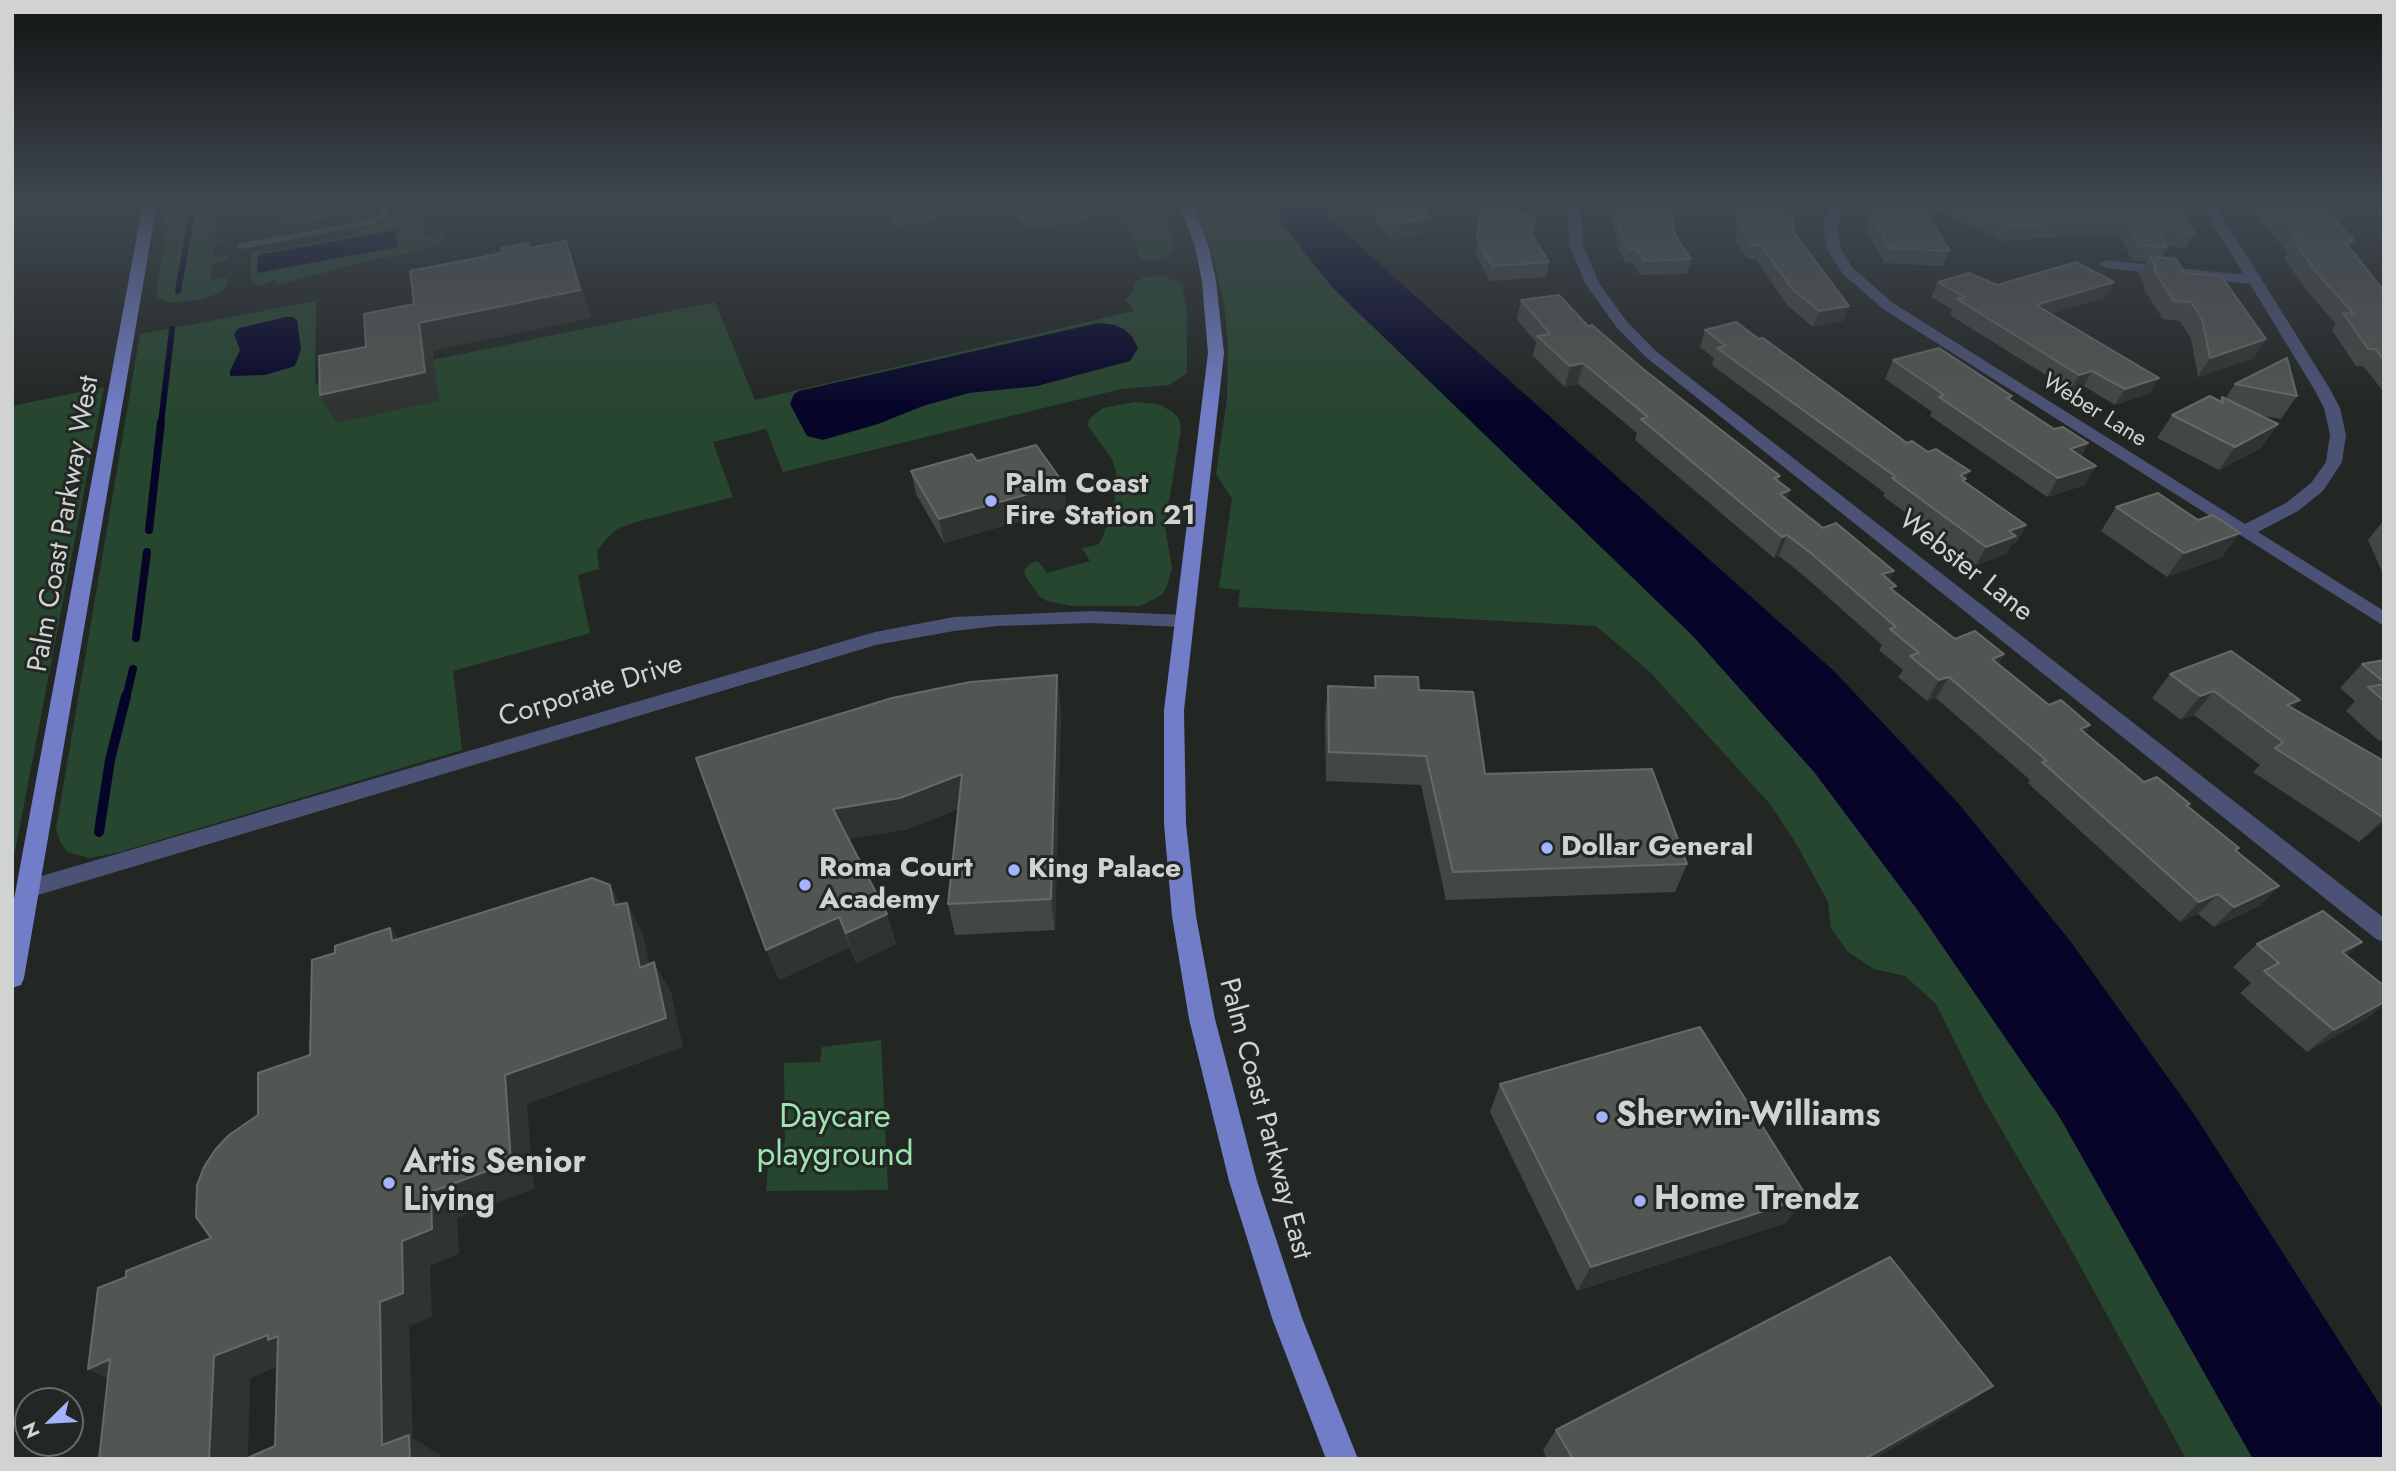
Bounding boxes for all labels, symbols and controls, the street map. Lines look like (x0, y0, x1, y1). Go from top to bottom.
street label: Weber Lane (2037, 368, 2151, 454)
street label: Palm Coast Parkway West (22, 373, 108, 675)
place label: Palm Coast Fire Station 21 (1005, 468, 1196, 534)
marker: Palm Coast Fire Station 21 (983, 493, 999, 509)
street label: Webster Lane (1891, 504, 2039, 630)
street label: Corporate Drive (495, 648, 687, 736)
place label: Dollar General (1561, 831, 1753, 865)
marker: Dollar General (1539, 840, 1555, 856)
place label: Roma Court Academy (819, 852, 973, 918)
place label: King Palace (1028, 853, 1181, 887)
marker: King Palace (1006, 862, 1022, 878)
marker: Roma Court Academy (797, 877, 813, 893)
street label: Palm Coast Parkway East (1210, 975, 1318, 1263)
place label: Sherwin-Williams (1616, 1097, 1880, 1137)
park label: Daycare playground (756, 1099, 914, 1177)
marker: Sherwin-Williams (1594, 1109, 1610, 1125)
place label: Artis Senior Living (403, 1144, 586, 1222)
marker: Artis Senior Living (381, 1175, 397, 1191)
place label: Home Trendz (1654, 1181, 1860, 1221)
marker: Home Trendz (1632, 1193, 1648, 1209)
north arrow (14, 1387, 84, 1457)
text: N (16, 1418, 47, 1442)

